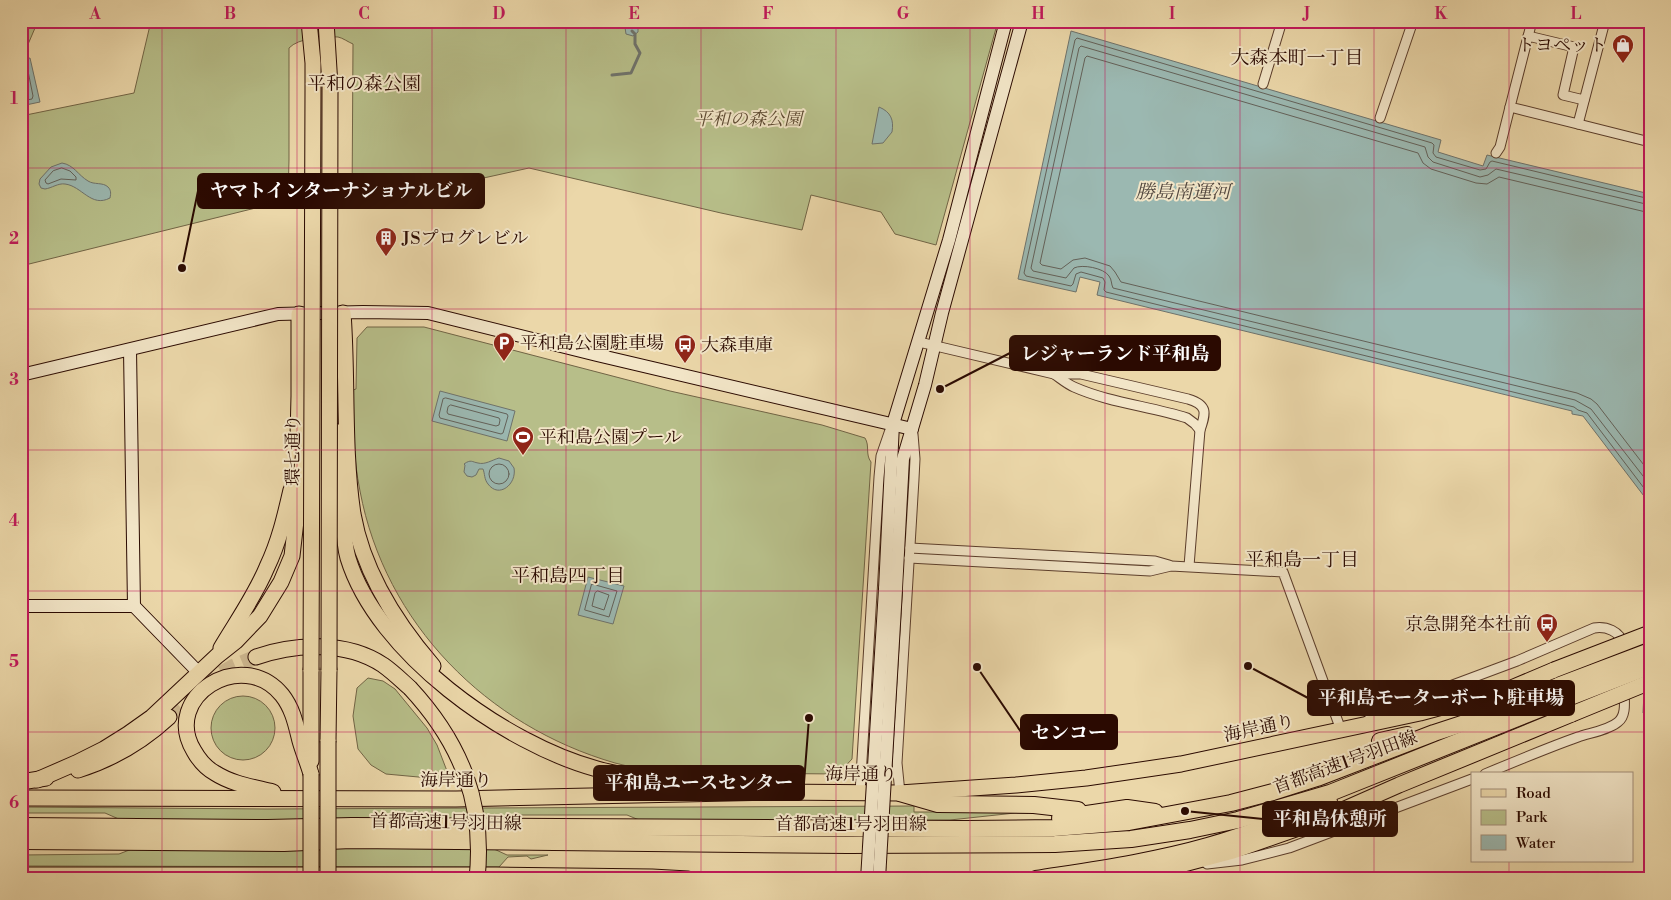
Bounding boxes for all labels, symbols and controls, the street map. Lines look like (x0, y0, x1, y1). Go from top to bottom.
text: A (88, 4, 101, 24)
text: B (224, 4, 236, 24)
text: C (358, 4, 370, 24)
text: D (493, 4, 506, 24)
text: E (628, 4, 640, 24)
text: F (762, 4, 774, 24)
text: G (897, 4, 910, 24)
text: H (1031, 4, 1045, 24)
text: I (1169, 4, 1175, 24)
text: J (1302, 4, 1310, 24)
text: K (1435, 4, 1449, 24)
text: L (1571, 4, 1582, 24)
shop icon: トヨペット (1611, 33, 1635, 64)
place label: トヨペット (1517, 34, 1607, 57)
district label: 大森本町一丁目 (1230, 46, 1364, 70)
district label: 平和の森公園 (307, 72, 421, 96)
text: 1 (10, 89, 18, 109)
park label: 平和の森公園 (694, 108, 805, 131)
callout: ヤマトインターナショナルビル (198, 174, 484, 208)
text: ヤマトインターナショナルビル (210, 179, 472, 203)
water label: 勝島南運河 (1135, 180, 1233, 204)
building icon: JSプログレビル (374, 226, 398, 257)
place label: JSプログレビル (401, 227, 529, 250)
text: 2 (9, 229, 19, 249)
parking icon: 平和島公園駐車場 (492, 331, 516, 362)
place label: 平和島公園駐車場 (520, 332, 664, 355)
bus stop icon: 大森車庫 (673, 333, 697, 364)
place label: 大森車庫 (701, 334, 773, 357)
callout: レジャーランド平和島 (1010, 336, 1220, 370)
text: レジャーランド平和島 (1020, 342, 1210, 366)
text: 3 (9, 370, 19, 390)
street label: 環七通り (282, 414, 305, 486)
sports icon: 平和島公園プール (511, 425, 535, 456)
place label: 平和島公園プール (539, 426, 682, 449)
text: 4 (9, 511, 20, 531)
district label: 平和島一丁目 (1245, 548, 1359, 572)
district label: 平和島四丁目 (511, 564, 625, 588)
bus stop icon: 京急開発本社前 (1535, 612, 1559, 643)
place label: 京急開発本社前 (1405, 613, 1531, 636)
text: 5 (9, 652, 19, 672)
callout: 平和島モーターボート駐車場 (1308, 681, 1574, 715)
text: 平和島モーターボート駐車場 (1318, 686, 1564, 710)
street label: 海岸通り (1221, 710, 1297, 747)
callout: センコー (1021, 715, 1117, 749)
text: センコー (1031, 721, 1107, 745)
street label: 首都高速1号羽田線 (1270, 726, 1420, 799)
street label: 海岸通り (825, 763, 897, 786)
callout: 平和島ユースセンター (594, 766, 804, 800)
street label: 海岸通り (420, 769, 492, 792)
text: 平和島ユースセンター (605, 771, 793, 795)
legend (1471, 772, 1634, 862)
text: Road (1516, 784, 1551, 803)
text: 6 (9, 793, 19, 813)
callout: 平和島休憩所 (1263, 802, 1397, 836)
text: 平和島休憩所 (1273, 807, 1387, 831)
text: Park (1516, 808, 1548, 827)
street label: 首都高速1号羽田線 (370, 810, 522, 835)
street label: 首都高速1号羽田線 (775, 813, 927, 836)
text: Water (1515, 834, 1556, 853)

